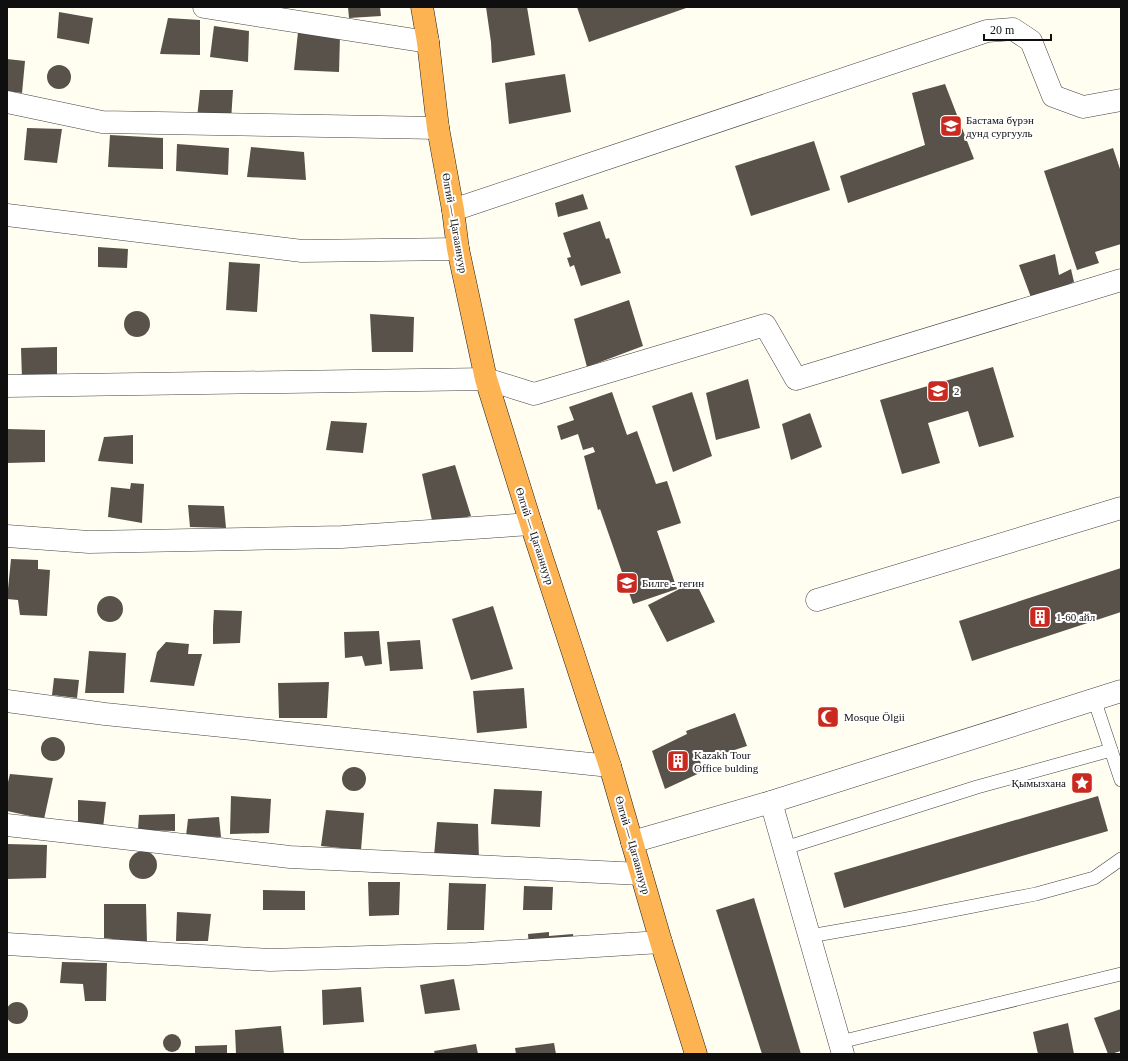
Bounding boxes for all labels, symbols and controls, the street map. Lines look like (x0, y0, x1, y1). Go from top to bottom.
scale bar (984, 16, 1051, 42)
text: 20 m (990, 23, 1015, 37)
school or university icon: Бастама бүрэн дунд сургууль (938, 113, 964, 139)
place label: Бастама бүрэн дунд сургууль (966, 114, 1034, 139)
street label: Өлгий — Цагааннуур (440, 172, 470, 275)
school or university icon: 2 (925, 378, 951, 404)
place label: 2 (954, 385, 960, 397)
street label: Өлгий — Цагааннуур (514, 486, 557, 587)
school or university icon: Билге - тегин (614, 570, 640, 596)
place label: Билге - тегин (642, 577, 704, 589)
building icon: 1-60 айл (1027, 604, 1053, 630)
place label: 1-60 айл (1056, 611, 1096, 623)
mosque icon: Mosque Ölgii (815, 704, 841, 730)
place label: Mosque Ölgii (844, 711, 905, 723)
building icon: Kazakh Tour Office bulding (665, 748, 691, 774)
place label: Kazakh Tour Office bulding (694, 749, 759, 774)
place icon: Қымызхана (1069, 770, 1095, 796)
place label: Қымызхана (1012, 777, 1066, 789)
street label: Өлгий — Цагааннуур (613, 795, 653, 896)

